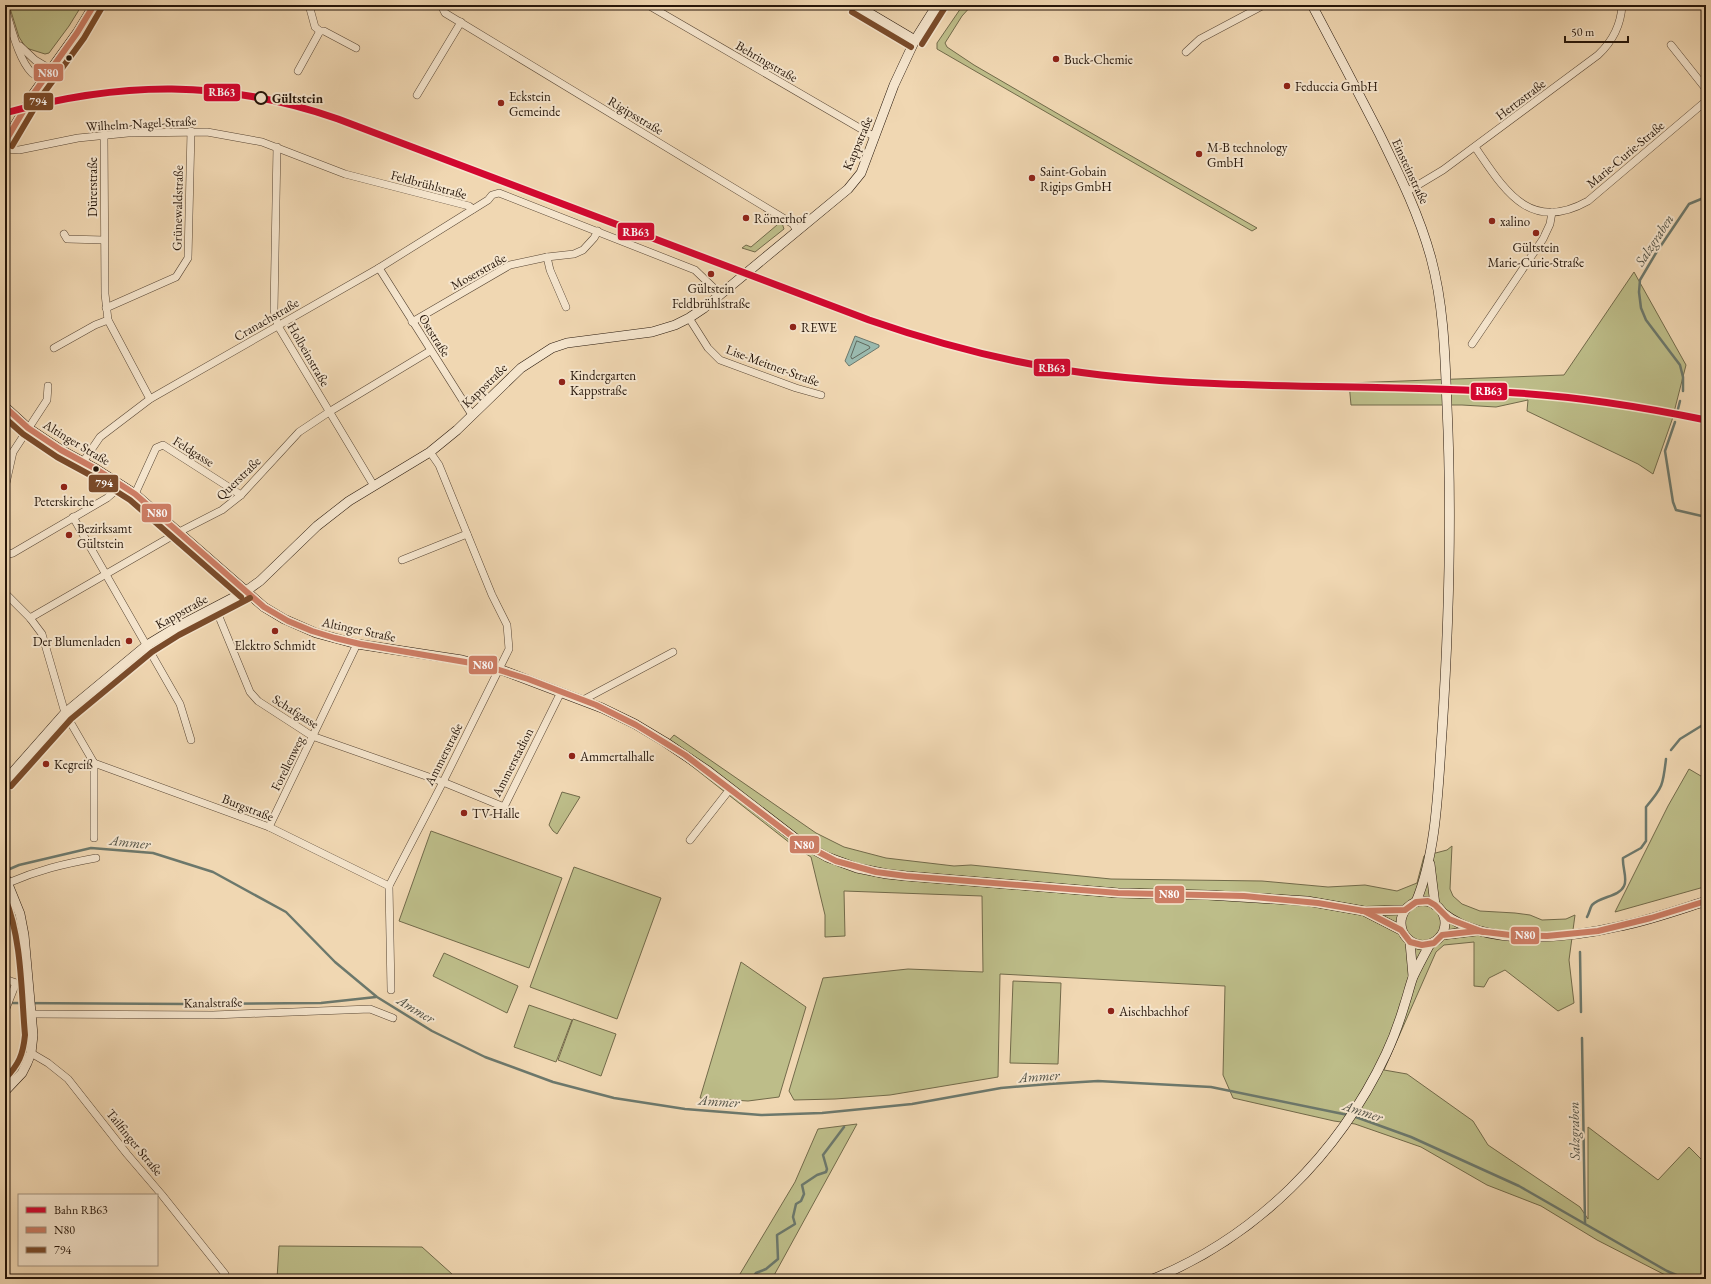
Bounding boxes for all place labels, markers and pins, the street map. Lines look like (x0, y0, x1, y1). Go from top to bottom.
place label: Buck-Chemie (1064, 51, 1133, 68)
unlabelled marker (64, 53, 74, 63)
marker: Buck-Chemie (1051, 54, 1061, 64)
place label: Feduccia GmbH (1295, 78, 1378, 95)
marker: Feduccia GmbH (1282, 81, 1292, 91)
place label: Eckstein Gemeinde (509, 88, 560, 120)
place label: Gültstein (272, 90, 324, 107)
marker: Gültstein (254, 91, 268, 105)
marker: Eckstein Gemeinde (496, 98, 506, 108)
place label: M-B technology GmbH (1207, 139, 1288, 171)
marker: M-B technology GmbH (1194, 149, 1204, 159)
place label: Saint-Gobain Rigips GmbH (1040, 163, 1112, 195)
marker: Saint-Gobain Rigips GmbH (1027, 173, 1037, 183)
place label: Römerhof (754, 210, 808, 227)
marker: Römerhof (741, 213, 751, 223)
place label: xalino (1500, 213, 1530, 230)
marker: xalino (1487, 216, 1497, 226)
marker: Gültstein Marie-Curie-Straße (1531, 228, 1541, 238)
place label: Gültstein Marie-Curie-Straße (1488, 239, 1584, 271)
marker: Gültstein Feldbrühlstraße (706, 269, 716, 279)
place label: Gültstein Feldbrühlstraße (672, 280, 750, 312)
place label: REWE (801, 319, 837, 336)
marker: REWE (788, 322, 798, 332)
place label: Kindergarten Kappstraße (570, 367, 636, 399)
marker: Kindergarten Kappstraße (557, 377, 567, 387)
unlabelled marker (91, 464, 101, 474)
marker: Peterskirche (59, 482, 69, 492)
place label: Peterskirche (34, 493, 94, 510)
place label: Bezirksamt Gültstein (77, 520, 132, 552)
marker: Bezirksamt Gültstein (64, 530, 74, 540)
marker: Elektro Schmidt (270, 626, 280, 636)
place label: Der Blumenladen (33, 633, 121, 650)
marker: Der Blumenladen (124, 636, 134, 646)
place label: Elektro Schmidt (234, 637, 316, 654)
place label: Ammertalhalle (579, 748, 654, 765)
marker: Ammertalhalle (567, 751, 577, 761)
place label: Kegreiß (54, 756, 93, 773)
marker: Kegreiß (41, 759, 51, 769)
place label: TV-Halle (472, 805, 520, 822)
marker: TV-Halle (459, 808, 469, 818)
place label: Aischbachhof (1118, 1003, 1190, 1020)
marker: Aischbachhof (1106, 1006, 1116, 1016)

